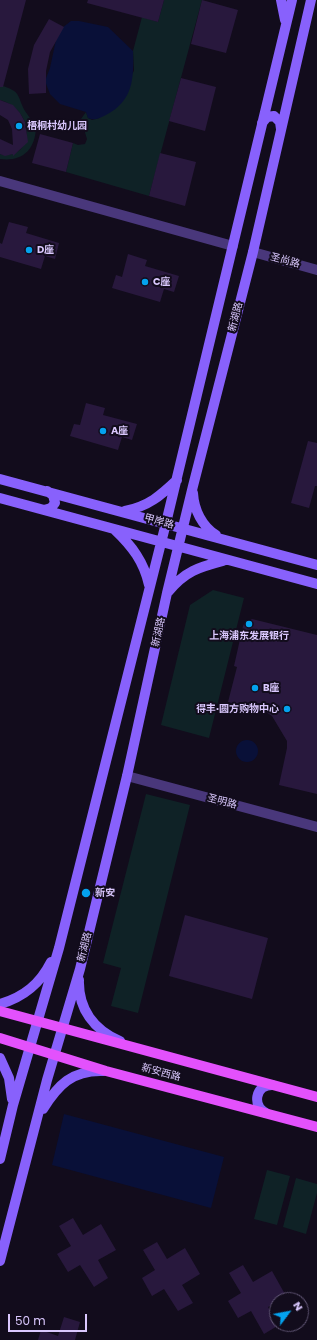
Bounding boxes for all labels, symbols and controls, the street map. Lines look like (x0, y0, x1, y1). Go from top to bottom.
place label: 梧桐村幼儿园 (27, 120, 87, 132)
marker: 梧桐村幼儿园 (14, 121, 24, 131)
place label: D座 (37, 244, 54, 256)
marker: D座 (24, 245, 34, 255)
street label: 圣尚路 (269, 251, 301, 271)
place label: C座 (153, 276, 171, 288)
marker: C座 (140, 277, 150, 287)
street label: 新湖路 (227, 301, 245, 333)
place label: A座 (111, 425, 128, 437)
marker: A座 (98, 426, 108, 436)
street label: 甲岸路 (143, 512, 175, 532)
street label: 新湖路 (150, 616, 168, 648)
marker: 上海浦东发展银行 (244, 619, 254, 629)
place label: 上海浦东发展银行 (209, 630, 289, 642)
place label: B座 (263, 682, 280, 694)
marker: B座 (250, 683, 260, 693)
place label: 得丰·圆方购物中心 (196, 703, 279, 715)
marker: 得丰·圆方购物中心 (282, 704, 292, 714)
street label: 圣明路 (206, 792, 238, 812)
marker: 新安 (80, 887, 92, 899)
place label: 新安 (95, 887, 115, 899)
street label: 新湖路 (76, 931, 94, 963)
street label: 新安西路 (140, 1062, 182, 1084)
north arrow (269, 1292, 309, 1332)
text: N (289, 1298, 307, 1314)
scale bar (10, 1306, 89, 1332)
text: 50 m (15, 1312, 46, 1329)

